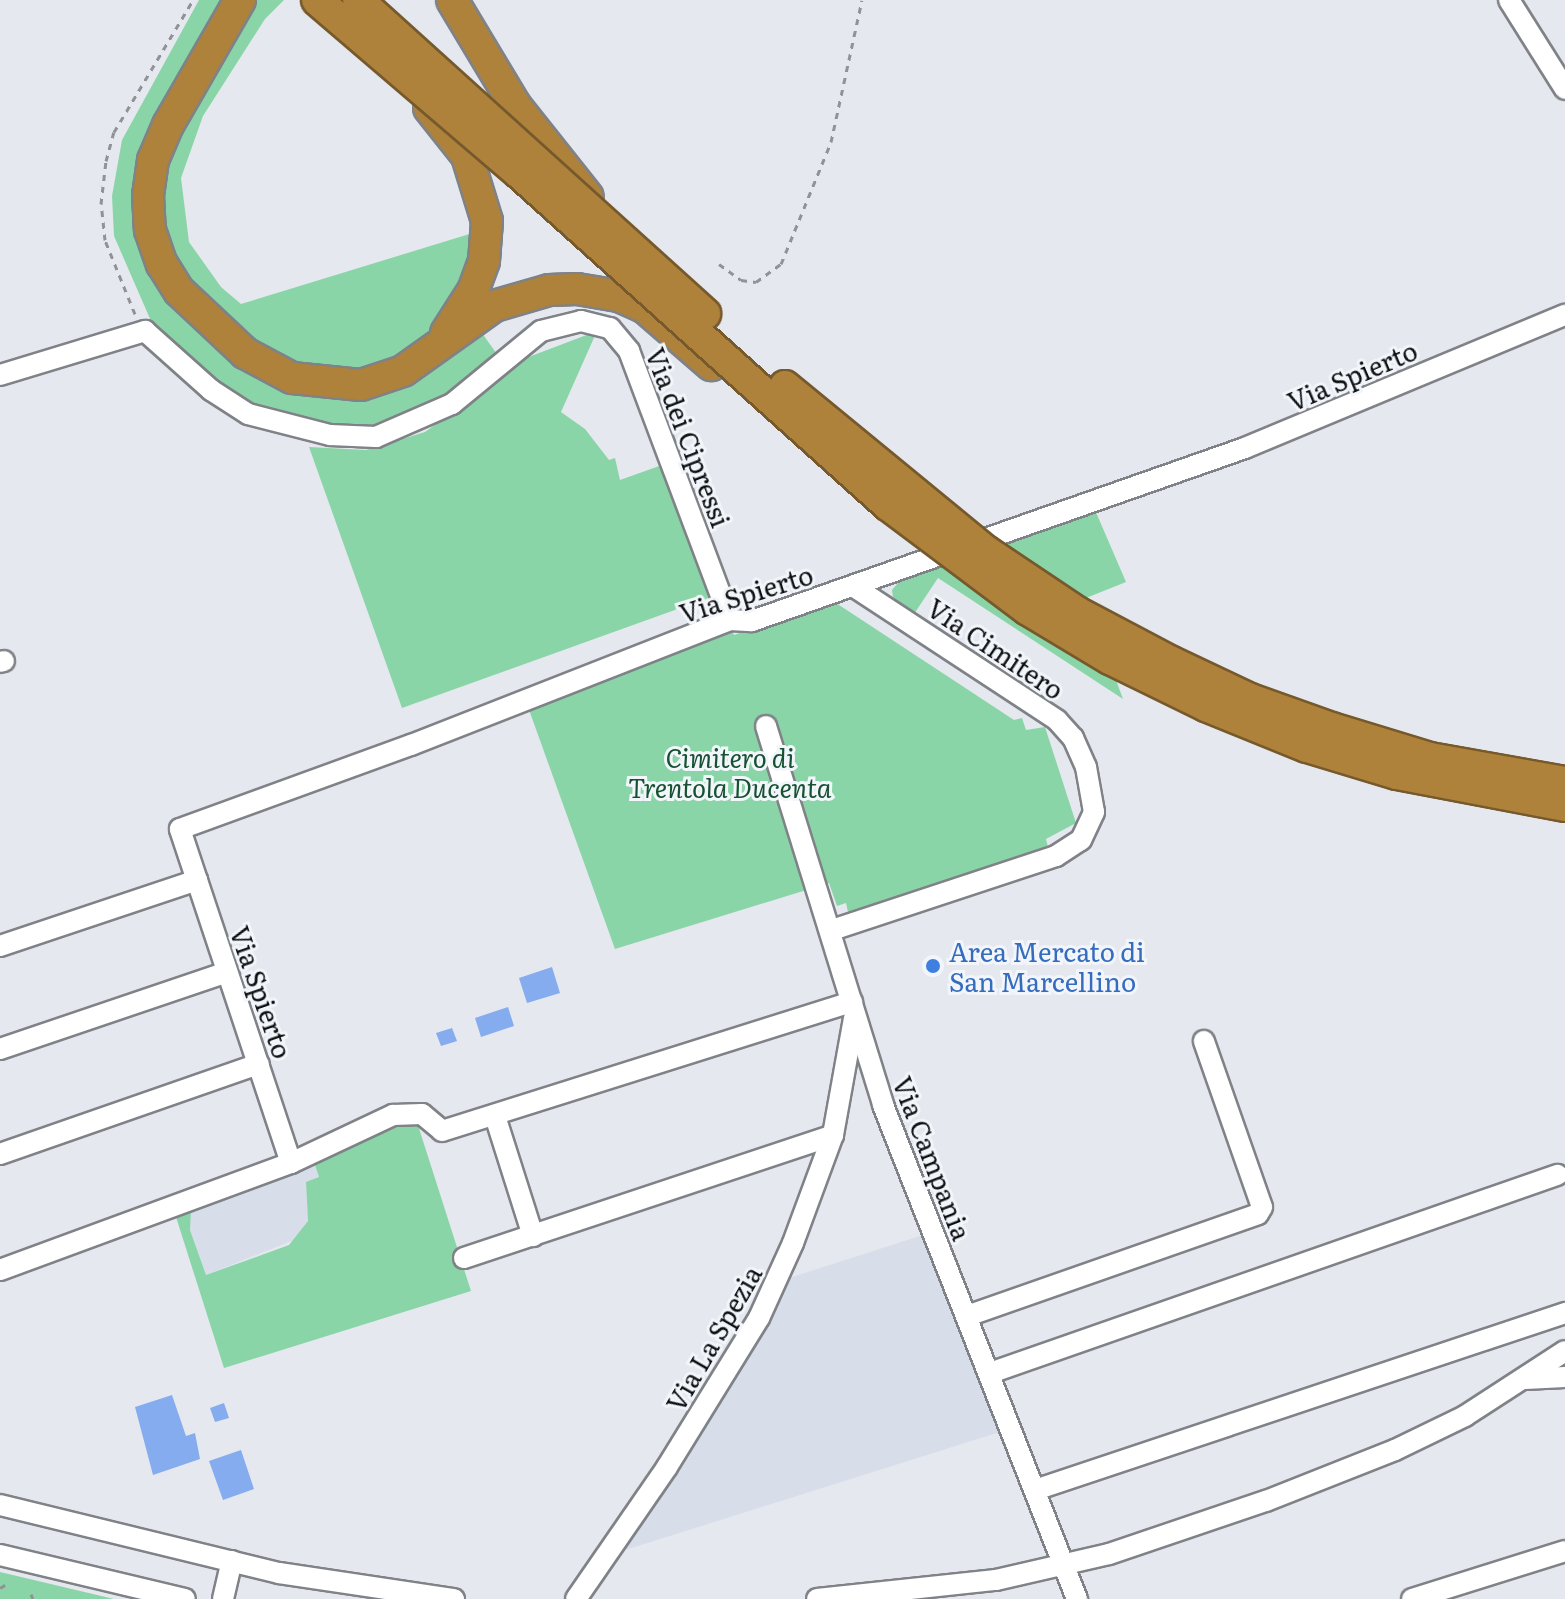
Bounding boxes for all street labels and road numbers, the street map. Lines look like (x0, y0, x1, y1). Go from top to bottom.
street label: Via Spierto (1282, 334, 1422, 416)
street label: Via dei Cipressi (640, 343, 738, 531)
street label: Via Spierto (675, 558, 817, 628)
street label: Via Cimitero (922, 591, 1070, 705)
street label: Via Spierto (225, 922, 299, 1062)
street label: Via Campania (887, 1072, 979, 1244)
street label: Via La Spezia (659, 1260, 767, 1416)

